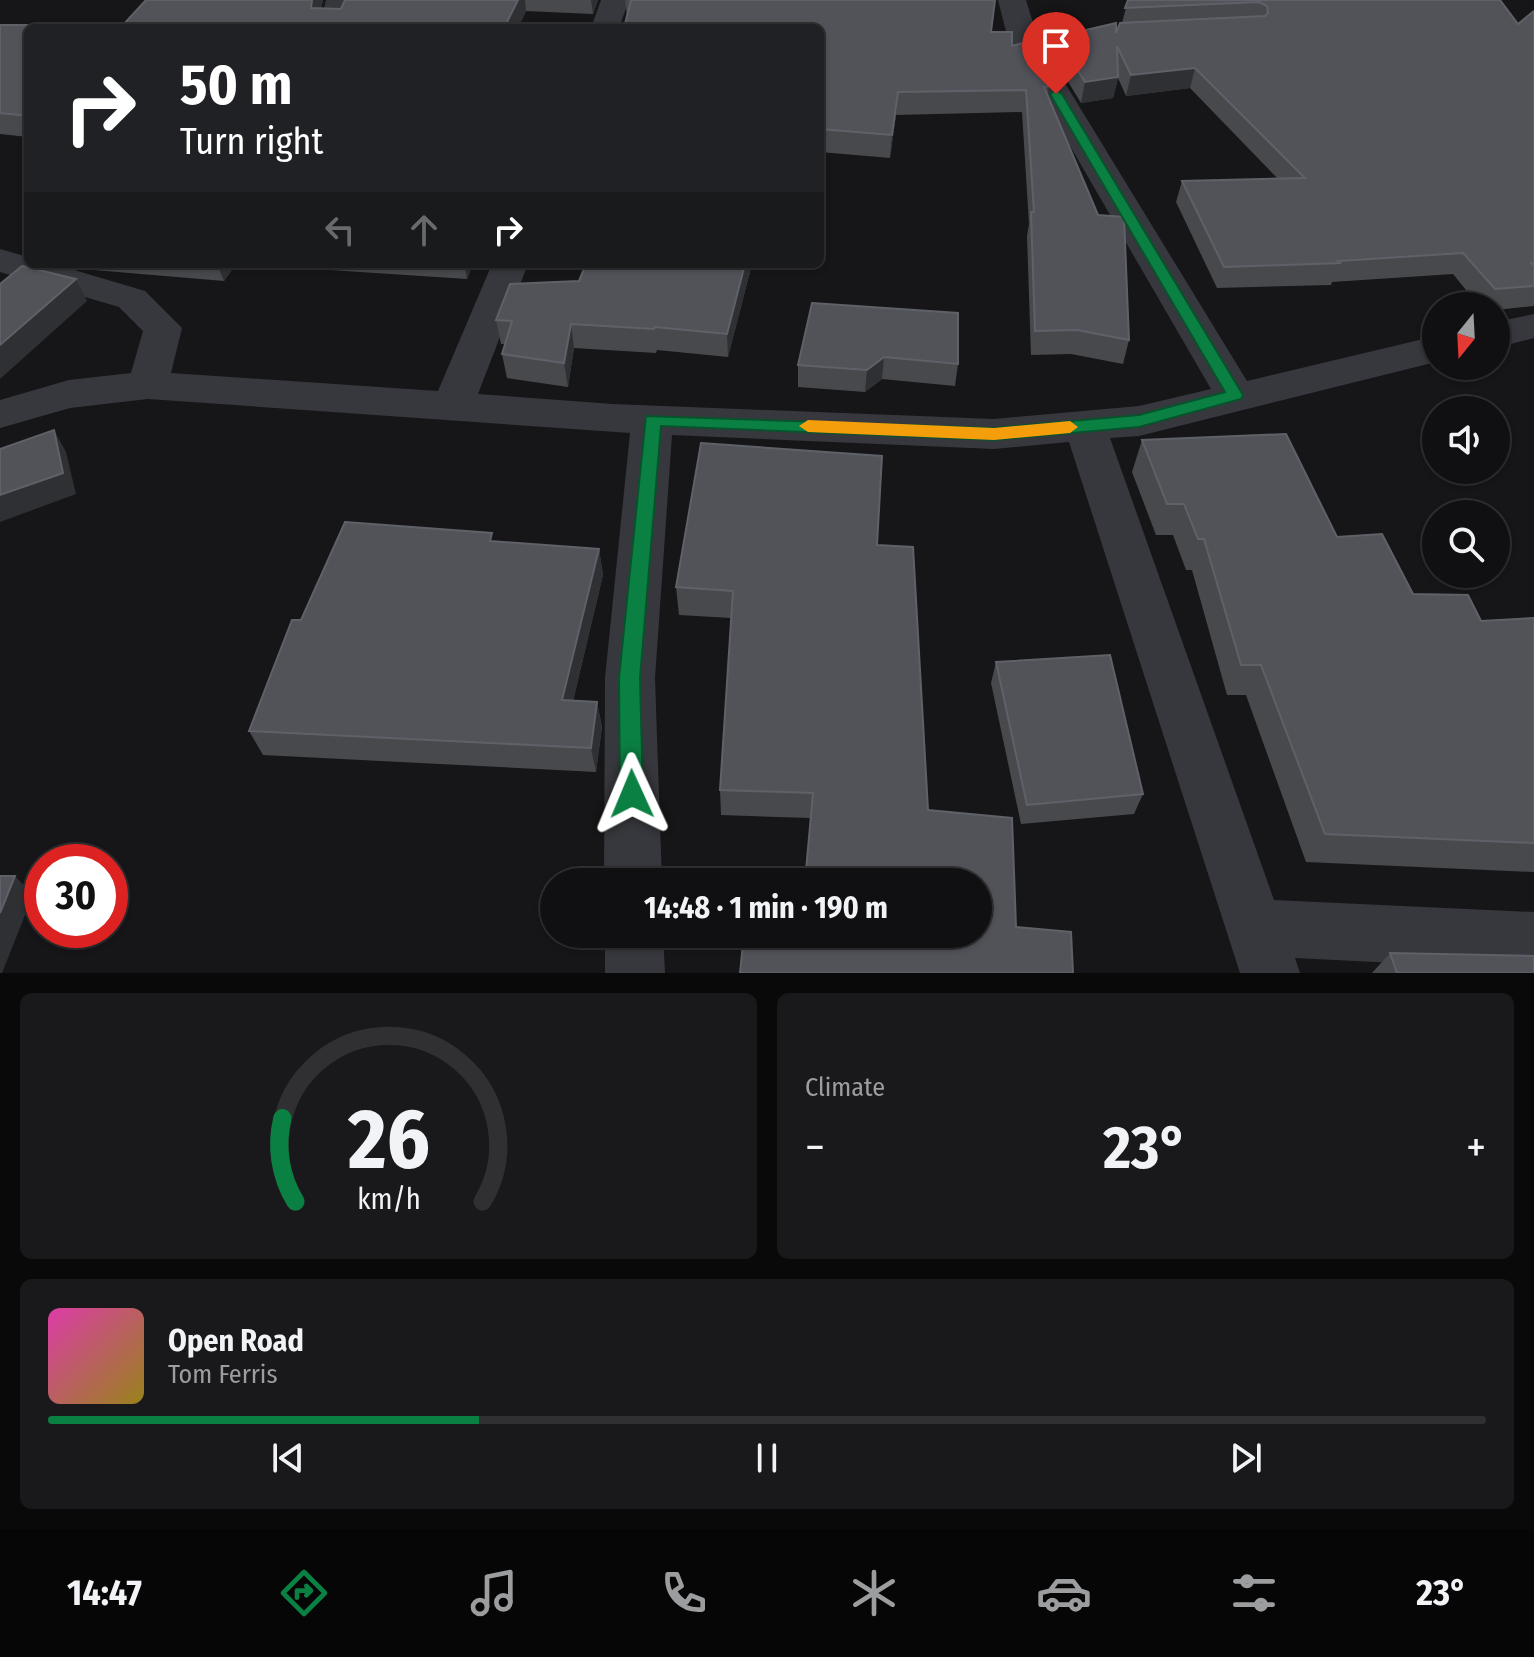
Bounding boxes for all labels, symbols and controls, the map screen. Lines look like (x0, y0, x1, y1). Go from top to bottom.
pin (1022, 12, 1090, 94)
icon: arrive (1034, 24, 1078, 68)
text: 50 m (180, 52, 292, 119)
icon: right (48, 56, 152, 160)
text: Turn right (180, 120, 323, 164)
icon: left (318, 208, 362, 252)
icon: ahead (402, 208, 446, 252)
icon: right (486, 208, 530, 252)
north arrow (1422, 292, 1510, 380)
map controls (1422, 292, 1510, 588)
button: sound (1422, 396, 1510, 484)
button: search (1422, 500, 1510, 588)
position arrow (590, 752, 674, 836)
speed limit sign: 30 (24, 844, 128, 948)
text: 14:48 · 1 min · 190 m (644, 890, 888, 926)
text: Climate (805, 1072, 885, 1103)
text: 26 (346, 1090, 430, 1190)
text: 23° (1103, 1112, 1188, 1184)
text: − (805, 1121, 825, 1174)
text: + (1466, 1121, 1486, 1174)
text: km/h (357, 1182, 420, 1217)
text: Open Road (168, 1323, 304, 1359)
text: Tom Ferris (168, 1359, 278, 1390)
icon: previous (266, 1436, 310, 1480)
icon: pause (745, 1436, 789, 1480)
icon: next (1224, 1436, 1268, 1480)
icon: directions (276, 1565, 332, 1621)
icon: music (466, 1565, 522, 1621)
icon: phone (656, 1565, 712, 1621)
icon: climate (846, 1565, 902, 1621)
icon: car (1036, 1565, 1092, 1621)
icon: filters (1226, 1565, 1282, 1621)
text: 14:47 (67, 1571, 142, 1615)
text: 23° (1416, 1571, 1467, 1615)

